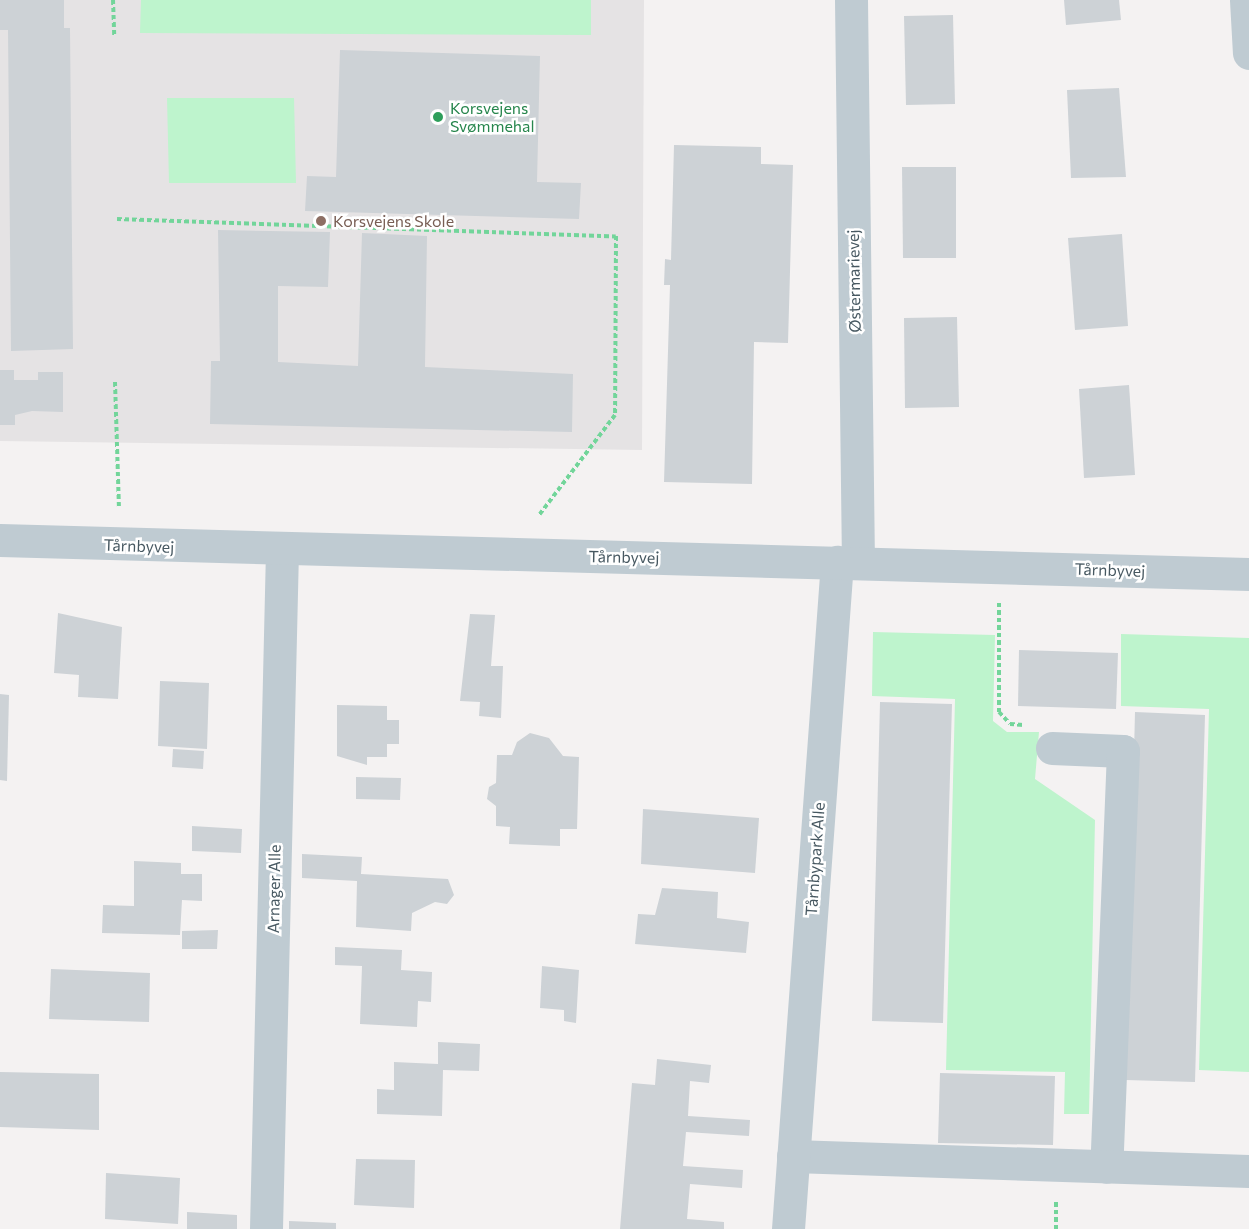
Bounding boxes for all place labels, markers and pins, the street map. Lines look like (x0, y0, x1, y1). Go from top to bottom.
place label: Korsvejens Svømmehal (450, 98, 534, 136)
marker: Korsvejens Svømmehal (431, 110, 445, 124)
place label: Korsvejens Skole (333, 211, 454, 231)
marker: Korsvejens Skole (314, 214, 328, 228)

